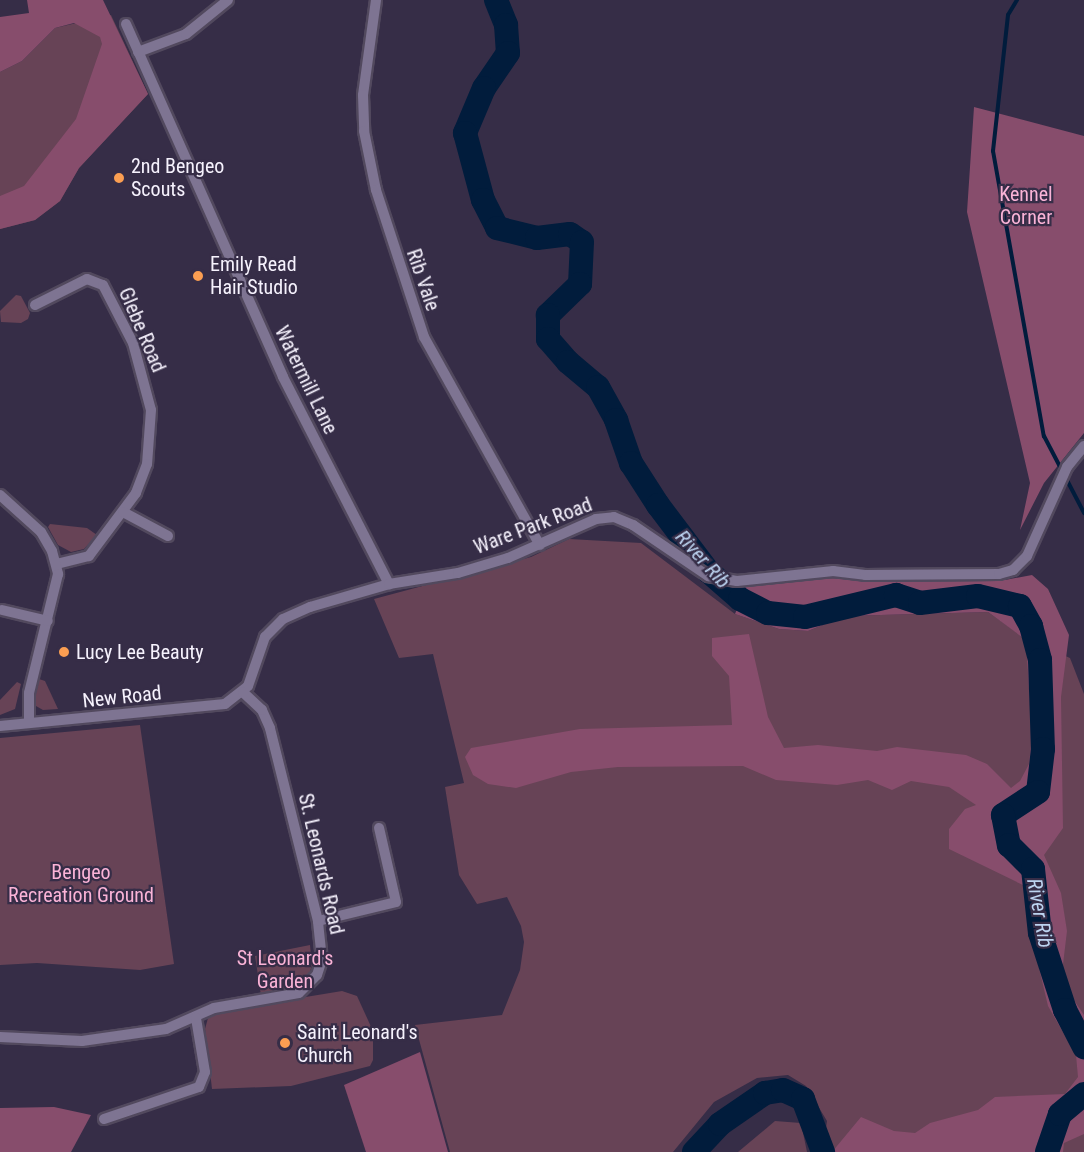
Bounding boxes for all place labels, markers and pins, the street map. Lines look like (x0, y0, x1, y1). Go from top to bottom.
place label: 2nd Bengeo Scouts (131, 154, 224, 201)
marker: 2nd Bengeo Scouts (112, 171, 126, 185)
place label: Emily Read Hair Studio (210, 252, 298, 299)
marker: Emily Read Hair Studio (191, 269, 205, 283)
place label: Lucy Lee Beauty (76, 640, 204, 664)
marker: Lucy Lee Beauty (57, 645, 71, 659)
place label: Saint Leonard's Church (297, 1020, 418, 1067)
marker: Saint Leonard's Church (278, 1036, 292, 1050)

